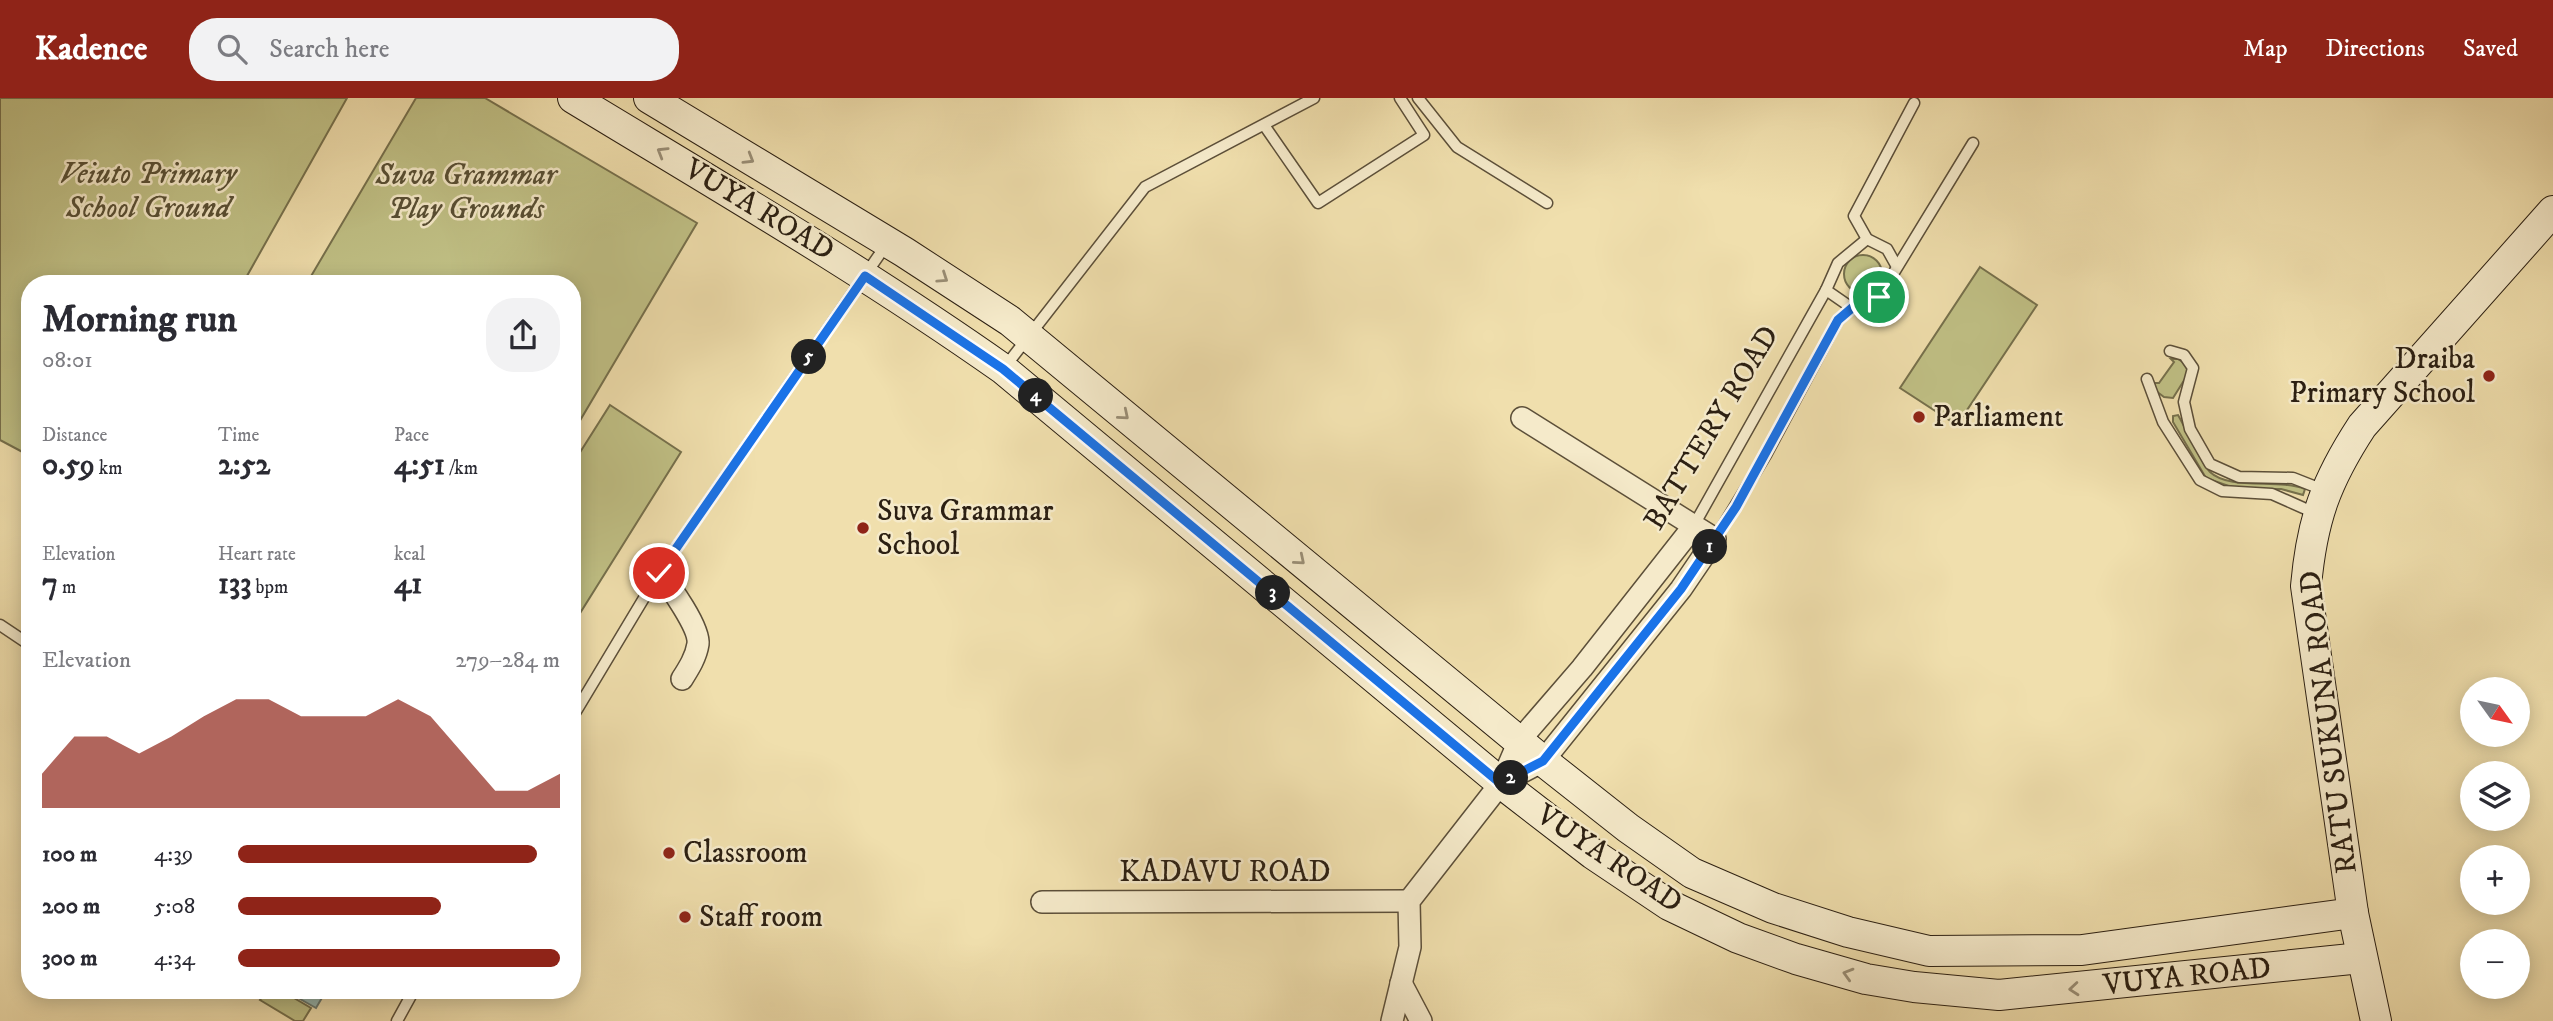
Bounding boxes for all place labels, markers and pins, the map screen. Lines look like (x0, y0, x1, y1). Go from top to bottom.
pin (1849, 267, 1909, 327)
pin: 5 (792, 340, 826, 374)
place label: Draiba Primary School (2289, 341, 2475, 412)
marker: Draiba Primary School (2481, 368, 2497, 384)
pin: 4 (1018, 378, 1054, 414)
place label: Parliament (1933, 399, 2064, 436)
marker: Parliament (1911, 409, 1927, 425)
place label: Suva Grammar School (877, 493, 1053, 564)
marker: Suva Grammar School (855, 520, 871, 536)
pin: 1 (1692, 530, 1728, 564)
pin (629, 543, 689, 603)
pin: 3 (1256, 575, 1290, 610)
pin: 2 (1494, 760, 1528, 796)
place label: Classroom (683, 835, 808, 872)
marker: Classroom (661, 845, 677, 861)
place label: Staff room (699, 899, 823, 936)
marker: Staff room (677, 909, 693, 925)

